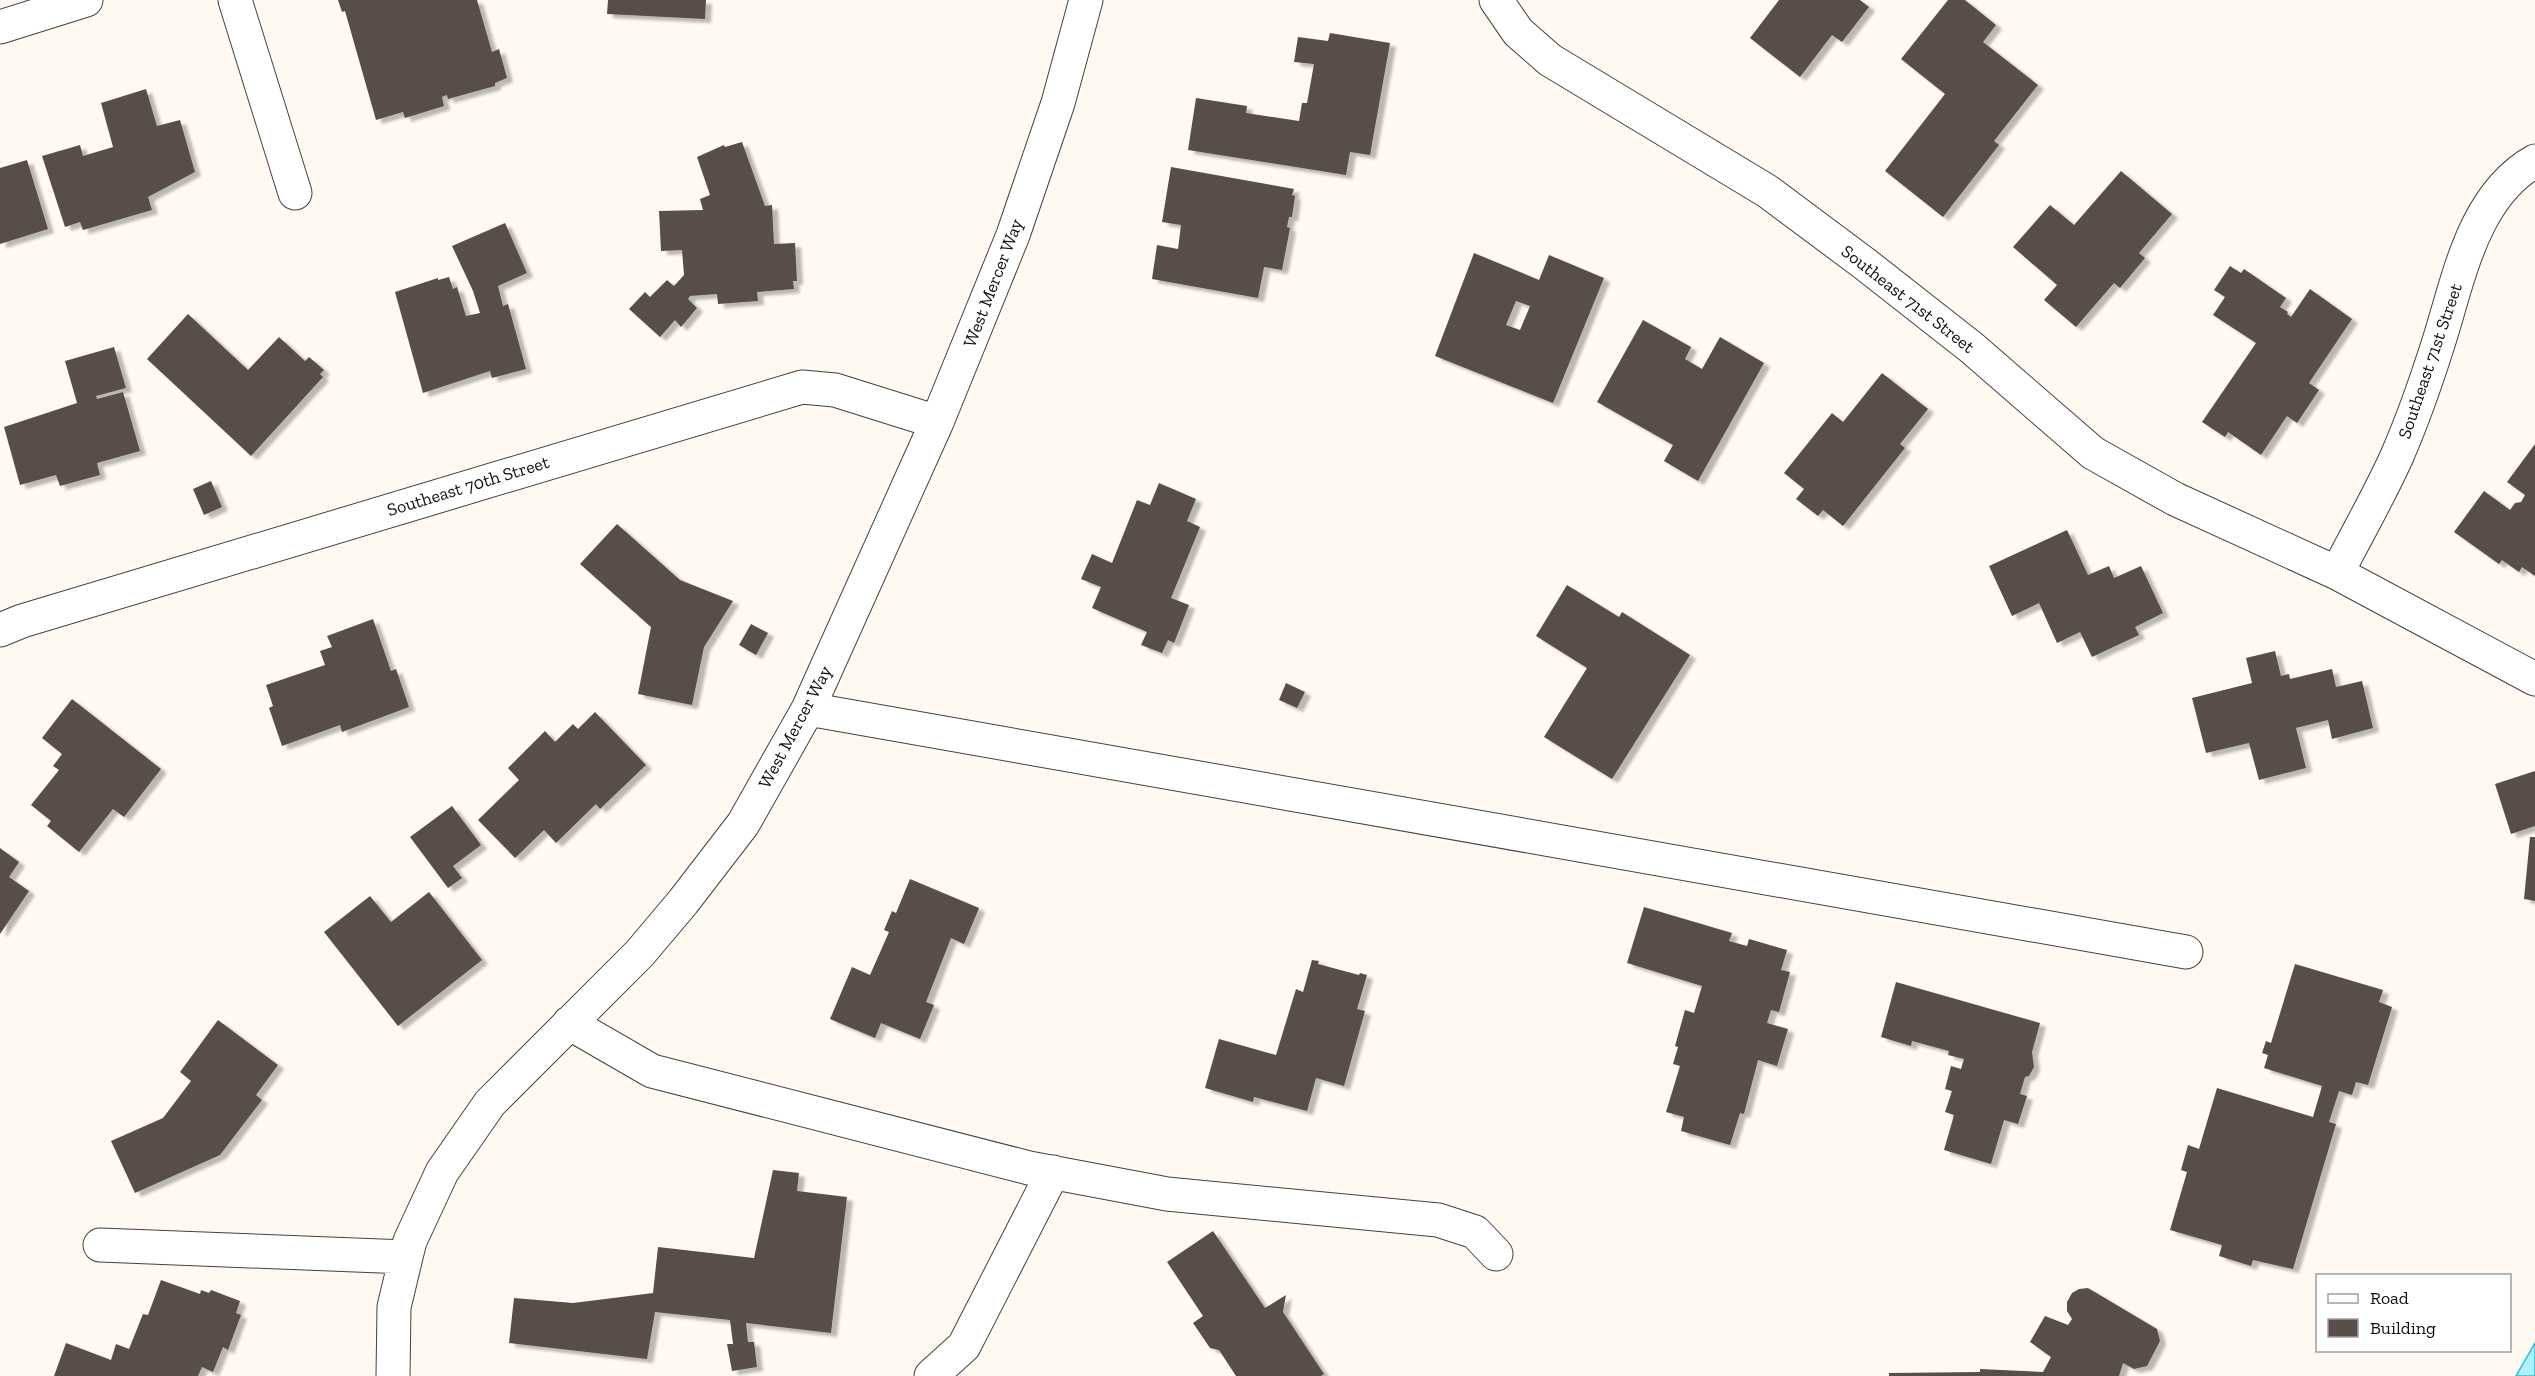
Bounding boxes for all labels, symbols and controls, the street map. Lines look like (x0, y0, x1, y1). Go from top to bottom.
street label: West Mercer Way (958, 215, 1028, 350)
street label: Southeast 71st Street (1837, 240, 1979, 358)
street label: Southeast 71st Street (2393, 280, 2467, 442)
street label: Southeast 70th Street (384, 451, 552, 521)
street label: West Mercer Way (753, 661, 837, 792)
legend (2316, 1274, 2511, 1352)
text: Road (2370, 1287, 2409, 1309)
text: Building (2370, 1317, 2436, 1339)

